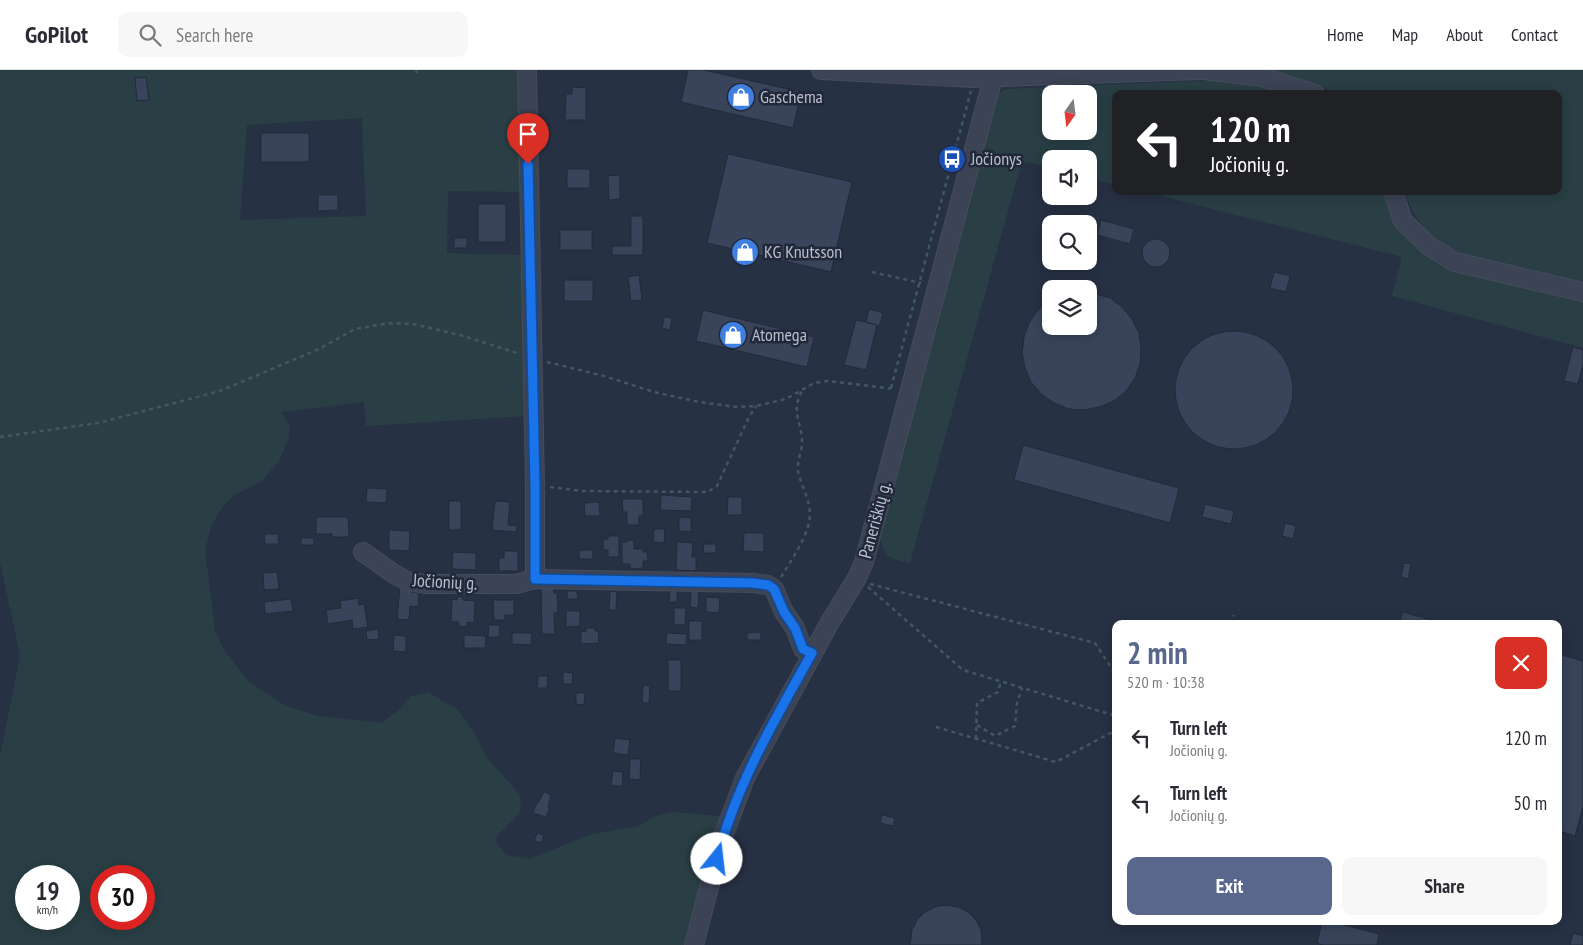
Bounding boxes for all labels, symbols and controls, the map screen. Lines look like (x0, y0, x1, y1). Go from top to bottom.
search box (118, 12, 468, 57)
text: GoPilot (25, 19, 88, 50)
icon: search (136, 21, 164, 49)
text: Search here (176, 23, 253, 47)
text: Home (1327, 23, 1364, 46)
text: Map (1392, 23, 1418, 46)
text: About (1446, 23, 1483, 46)
text: Contact (1511, 23, 1558, 46)
shop icon: Gaschema (726, 82, 756, 112)
place label: Gaschema (760, 85, 823, 108)
north arrow (1042, 85, 1098, 140)
map controls (1042, 85, 1097, 335)
text: 120 m (1210, 106, 1291, 152)
icon: left (1127, 110, 1192, 175)
pin (507, 113, 549, 164)
icon: arrive (514, 120, 542, 148)
bus stop icon: Jočionys (937, 144, 967, 174)
place label: Jočionys (970, 147, 1022, 170)
button: sound (1042, 150, 1097, 205)
text: Jočionių g. (1210, 150, 1289, 178)
button: search (1042, 215, 1097, 270)
shop icon: KG Knutsson (730, 237, 760, 267)
place label: KG Knutsson (764, 240, 842, 263)
button: layers (1042, 280, 1097, 335)
shop icon: Atomega (718, 320, 748, 350)
place label: Atomega (752, 323, 807, 346)
street label: Paneriškių g. (853, 479, 896, 561)
street label: Jočionių g. (411, 568, 478, 595)
text: 2 min (1127, 633, 1188, 672)
button: close (1495, 637, 1547, 689)
text: 520 m · 10:38 (1127, 672, 1205, 692)
text: Turn left (1170, 716, 1227, 740)
icon: left (1127, 724, 1155, 752)
text: 120 m (1505, 726, 1547, 750)
text: Jočionių g. (1170, 740, 1227, 760)
text: Turn left (1170, 781, 1227, 805)
icon: left (1127, 789, 1155, 817)
text: 50 m (1514, 791, 1547, 815)
text: Jočionių g. (1170, 805, 1227, 825)
position arrow (690, 832, 742, 884)
button: Exit (1127, 857, 1332, 915)
button: Share (1342, 857, 1547, 915)
speed limit sign: 30 (90, 865, 155, 930)
text: 19 (36, 875, 59, 907)
text: km/h (37, 902, 58, 917)

